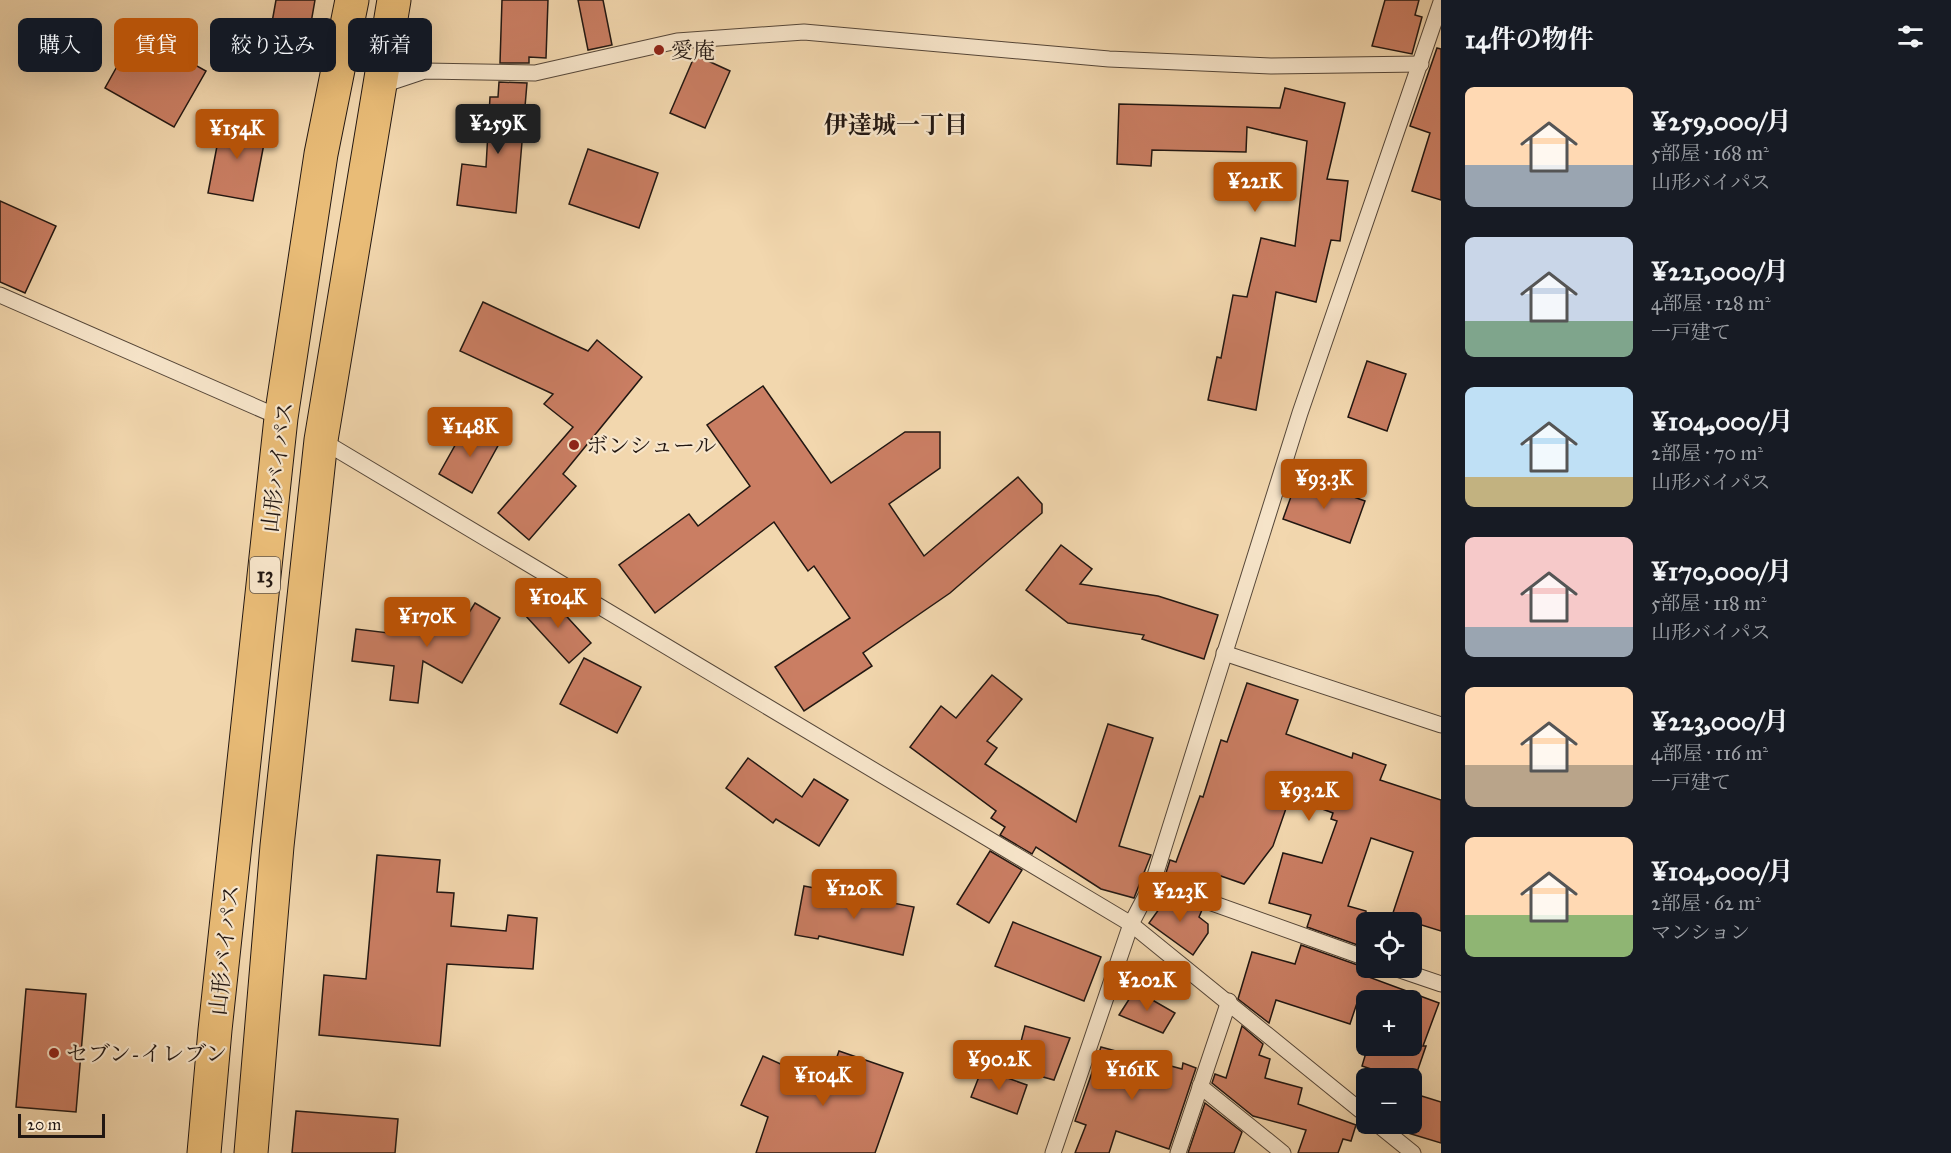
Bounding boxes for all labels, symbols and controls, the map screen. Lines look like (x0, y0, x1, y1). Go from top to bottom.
chip: 購入 (18, 18, 102, 72)
chip: 賃貸 (114, 18, 198, 72)
chip: 絞り込み (210, 18, 336, 72)
chip: 新着 (348, 18, 432, 72)
icon: filters (1894, 20, 1927, 53)
text: 14件の物件 (1465, 23, 1594, 55)
place label: 愛庵 (671, 37, 715, 64)
marker: 愛庵 (652, 43, 666, 57)
pin: ¥259K (456, 104, 540, 155)
text: ¥259,000/月 (1651, 105, 1792, 137)
pin: ¥154K (195, 109, 279, 160)
district label: 伊達城一丁目 (824, 110, 968, 140)
text: ¥259K (469, 111, 527, 135)
icon: home (1513, 111, 1585, 183)
text: ¥154K (210, 116, 265, 140)
text: 5部屋 · 168 m² (1651, 141, 1769, 165)
pin: ¥221K (1213, 162, 1297, 213)
text: ¥221K (1228, 169, 1282, 193)
text: 山形バイパス (1651, 170, 1771, 194)
text: ¥221,000/月 (1651, 255, 1789, 287)
icon: home (1513, 261, 1585, 333)
text: 4部屋 · 128 m² (1651, 291, 1770, 315)
text: 一戸建て (1651, 320, 1731, 344)
street label: 山形バイパス (256, 400, 299, 534)
text: ¥104,000/月 (1651, 405, 1794, 437)
pin: ¥148K (428, 407, 512, 458)
icon: home (1513, 411, 1585, 483)
text: ¥148K (441, 414, 499, 438)
place label: ボンシュール (586, 432, 717, 459)
marker: ボンシュール (567, 438, 581, 452)
text: 2部屋 · 70 m² (1651, 441, 1763, 465)
pin: ¥93.3K (1275, 459, 1373, 510)
text: ¥93.3K (1295, 466, 1353, 490)
text: 山形バイパス (1651, 470, 1771, 494)
text: ¥170,000/月 (1651, 555, 1792, 587)
road number: 13 (250, 557, 280, 593)
icon: home (1513, 561, 1585, 633)
pin: ¥104K (516, 578, 600, 629)
text: ¥104K (529, 585, 587, 609)
text: 5部屋 · 118 m² (1651, 591, 1767, 615)
pin: ¥170K (385, 597, 469, 648)
text: ¥170K (398, 604, 456, 628)
text: 山形バイパス (1651, 620, 1771, 644)
text: ¥223,000/月 (1651, 705, 1789, 737)
icon: home (1513, 711, 1585, 783)
text: 4部屋 · 116 m² (1651, 741, 1768, 765)
text: 一戸建て (1651, 770, 1731, 794)
pin: ¥93.2K (1260, 771, 1358, 822)
text: ¥93.2K (1279, 778, 1339, 802)
text: ¥104,000/月 (1651, 855, 1794, 887)
icon: home (1513, 861, 1585, 933)
pin: ¥120K (812, 869, 896, 920)
pin: ¥223K (1138, 872, 1222, 923)
text: ¥120K (826, 876, 882, 900)
text: ¥223K (1153, 879, 1207, 903)
street label: 山形バイパス (204, 883, 245, 1017)
text: 2部屋 · 62 m² (1651, 891, 1761, 915)
map controls (1356, 912, 1422, 1134)
button: locate (1356, 912, 1422, 978)
text: マンション (1651, 920, 1750, 944)
pin: ¥202K (1105, 961, 1189, 1012)
text: ¥202K (1118, 968, 1176, 992)
button: + (1356, 990, 1422, 1056)
place label: セブン-イレブン (66, 1040, 227, 1067)
pin: ¥90.2K (950, 1040, 1048, 1091)
marker: セブン-イレブン (47, 1046, 61, 1060)
text: ¥90.2K (967, 1047, 1031, 1071)
pin: ¥161K (1090, 1050, 1174, 1101)
pin: ¥104K (781, 1056, 865, 1107)
text: ¥161K (1105, 1057, 1159, 1081)
text: ¥104K (794, 1063, 852, 1087)
button: − (1356, 1068, 1422, 1134)
scale bar (18, 1111, 105, 1138)
text: 20 m (27, 1115, 61, 1134)

